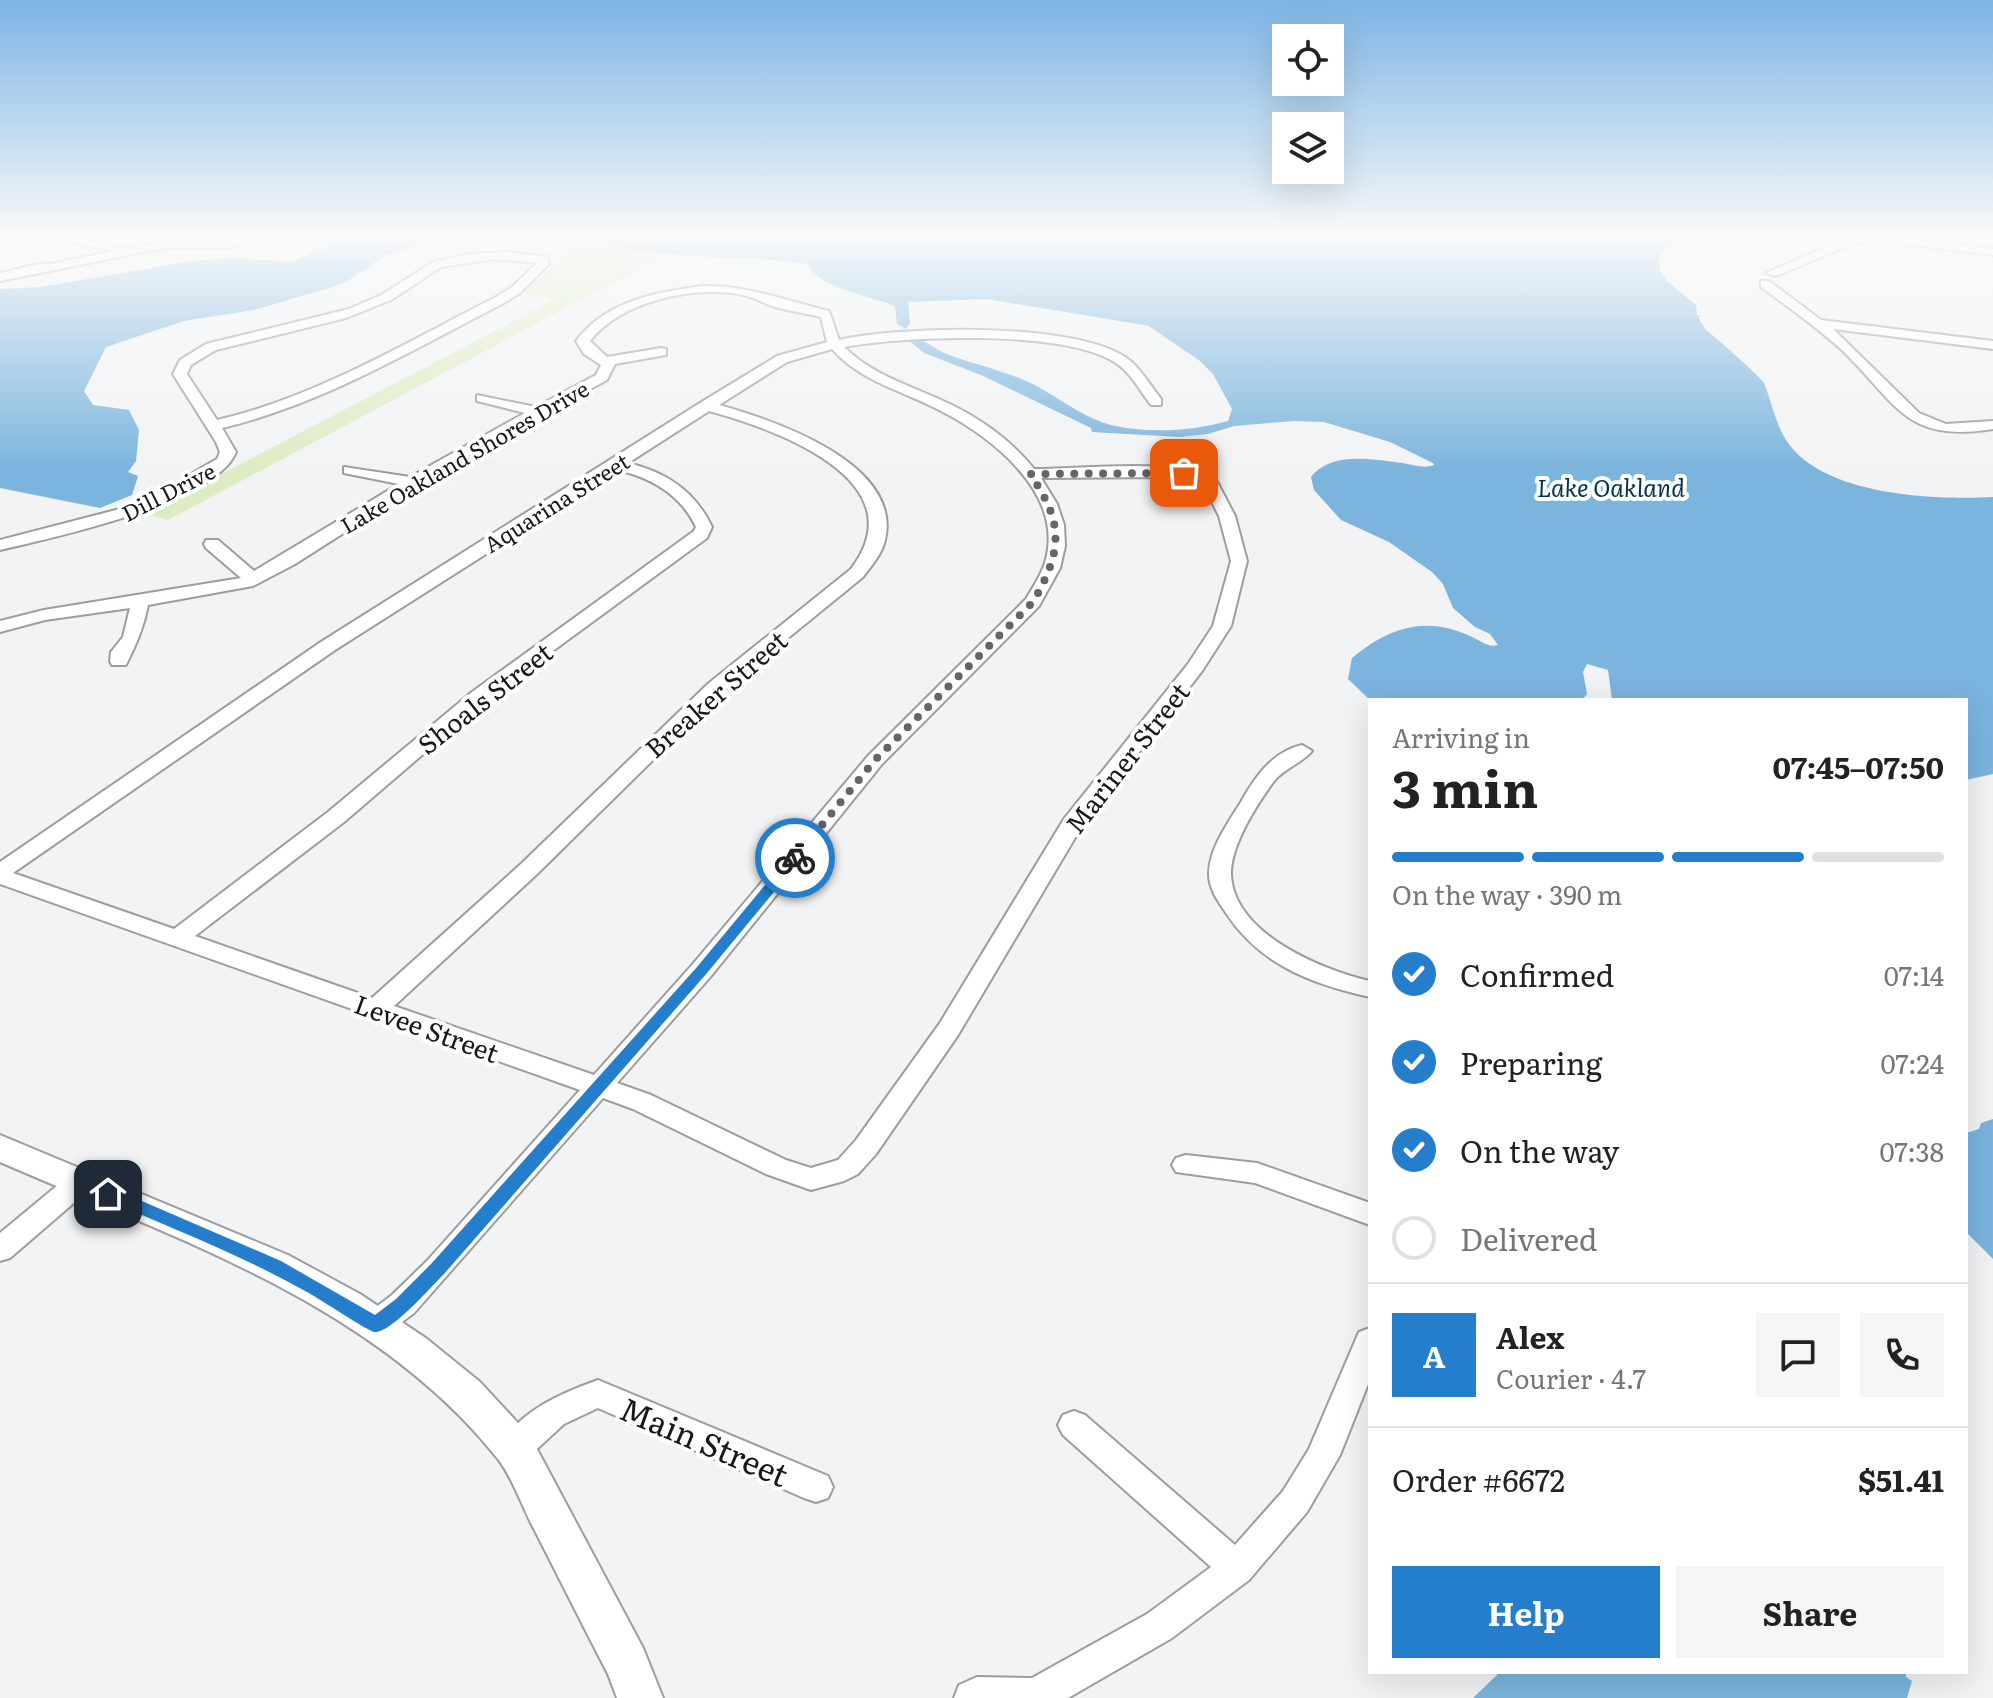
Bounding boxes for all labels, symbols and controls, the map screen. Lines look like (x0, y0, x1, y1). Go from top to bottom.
map controls (1272, 24, 1344, 184)
button: locate (1272, 24, 1344, 96)
button: layers (1272, 112, 1344, 184)
street label: Lake Oakland Shores Drive (334, 371, 594, 541)
pin (1150, 439, 1218, 507)
street label: Aquarina Street (477, 444, 635, 560)
icon: bag (1162, 451, 1206, 495)
street label: Dill Drive (115, 453, 221, 529)
water label: Lake Oakland (1537, 469, 1685, 504)
street label: Breaker Street (635, 620, 795, 766)
street label: Shoals Street (408, 631, 560, 762)
street label: Mariner Street (1054, 673, 1198, 841)
text: Arriving in (1392, 717, 1530, 756)
text: 07:45–07:50 (1772, 744, 1944, 788)
text: 3 min (1392, 747, 1538, 824)
courier (755, 818, 835, 898)
icon: bike (773, 836, 817, 880)
text: On the way · 390 m (1392, 874, 1622, 913)
icon: check (1392, 952, 1436, 996)
text: Confirmed (1460, 952, 1614, 996)
text: 07:14 (1884, 955, 1944, 994)
street label: Levee Street (349, 983, 505, 1071)
icon: check (1392, 1040, 1436, 1084)
text: Preparing (1460, 1040, 1602, 1084)
text: 07:24 (1880, 1043, 1944, 1082)
icon: check (1392, 1128, 1436, 1172)
text: On the way (1460, 1128, 1619, 1172)
text: 07:38 (1879, 1131, 1944, 1170)
pin (74, 1160, 142, 1228)
icon: home (86, 1172, 130, 1216)
text: Delivered (1460, 1216, 1597, 1260)
button: chat (1756, 1313, 1840, 1397)
button: phone (1860, 1313, 1944, 1397)
text: Alex (1496, 1314, 1564, 1358)
text: A (1423, 1333, 1445, 1377)
text: Courier · 4.7 (1496, 1358, 1646, 1397)
street label: Main Street (613, 1383, 797, 1497)
text: Order #6672 (1392, 1457, 1565, 1501)
text: $51.41 (1858, 1457, 1944, 1501)
button: Help (1392, 1566, 1660, 1658)
button: Share (1676, 1566, 1944, 1658)

